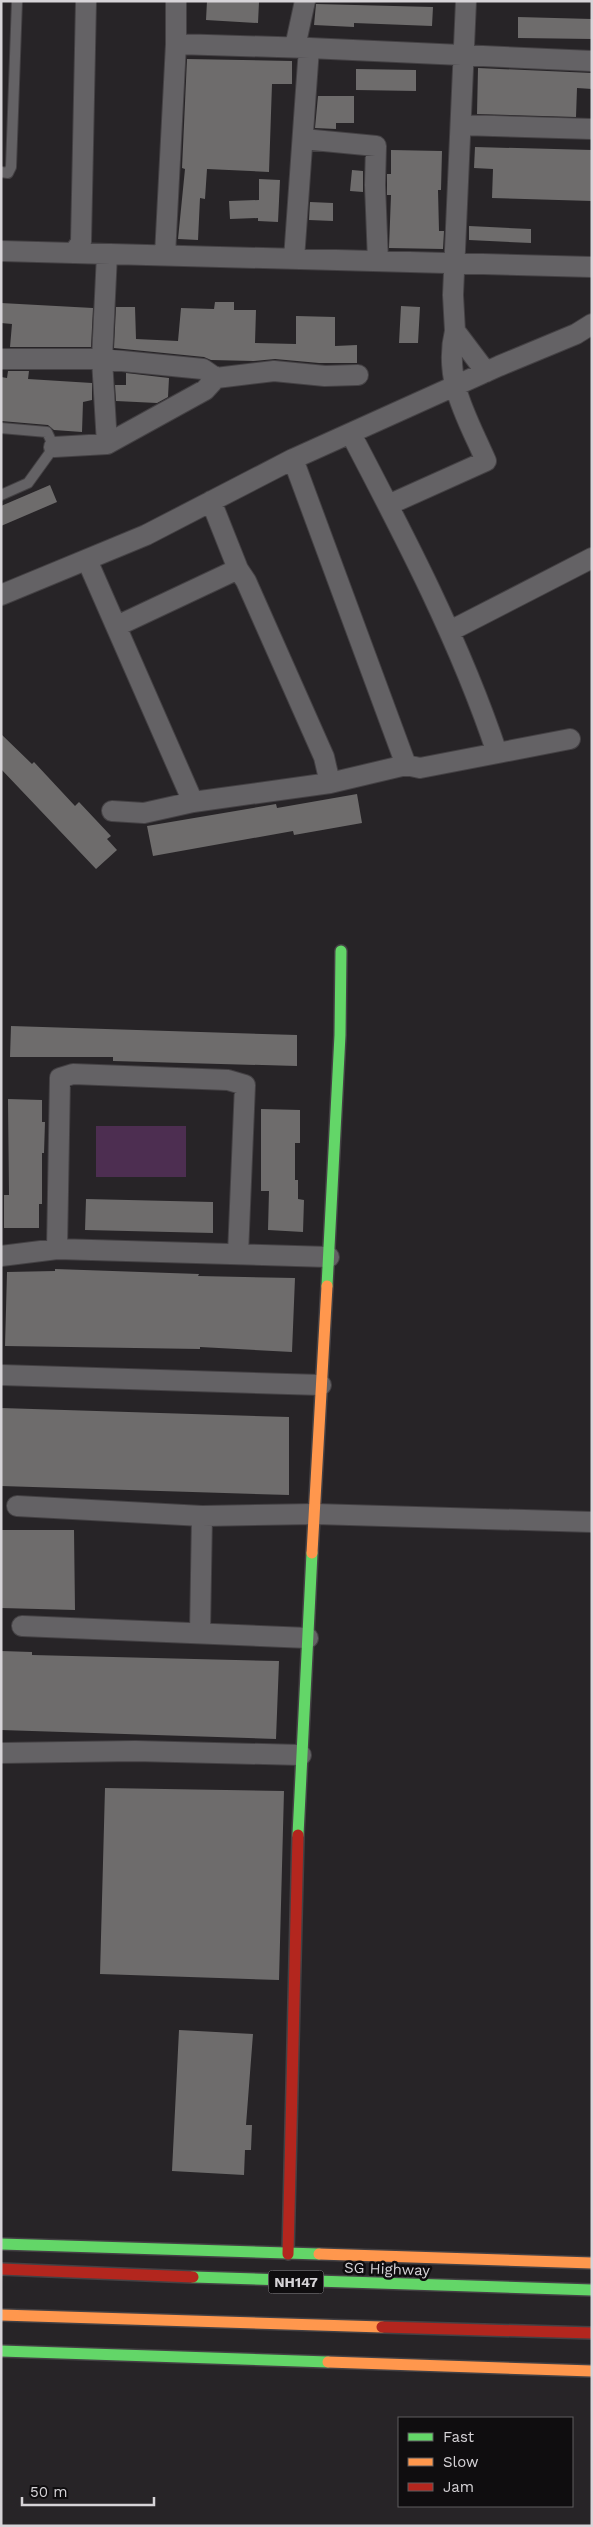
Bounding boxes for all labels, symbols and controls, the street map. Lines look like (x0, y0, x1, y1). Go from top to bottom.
street label: SG Highway (344, 2259, 431, 2280)
road number: NH147 (268, 2270, 324, 2294)
legend (398, 2417, 573, 2507)
text: Fast (443, 2428, 475, 2446)
text: Slow (443, 2453, 479, 2471)
scale bar (22, 2474, 155, 2506)
text: Jam (443, 2478, 474, 2496)
text: 50 m (30, 2483, 67, 2501)

